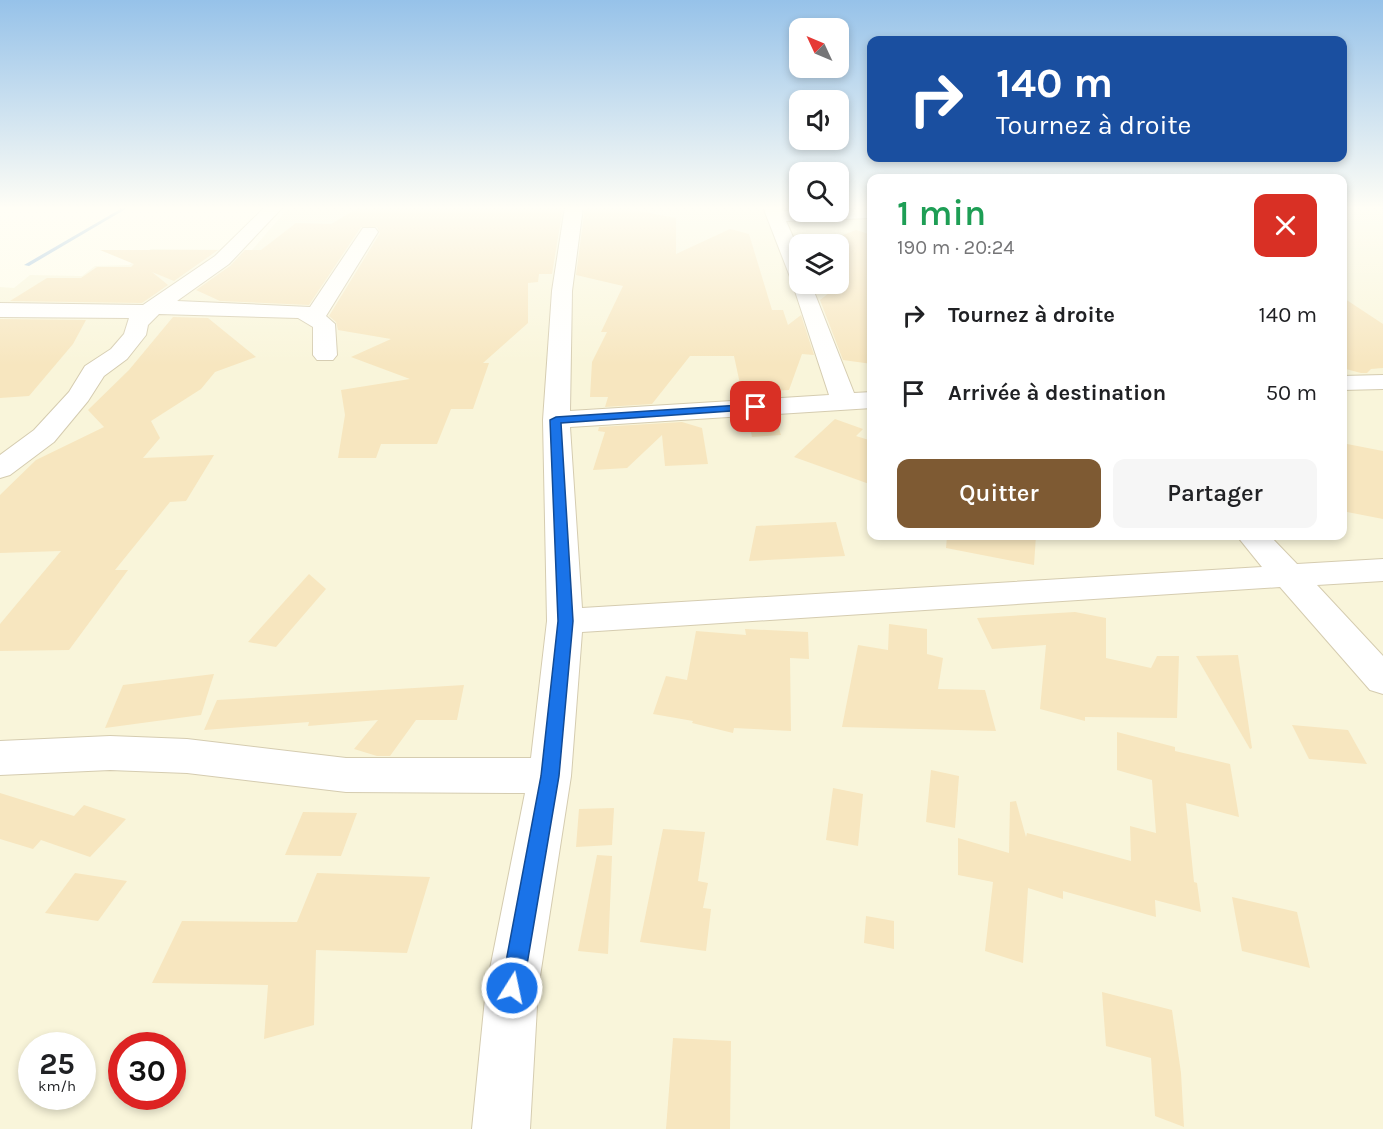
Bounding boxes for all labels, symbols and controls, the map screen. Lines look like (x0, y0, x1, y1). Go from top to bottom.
north arrow (789, 18, 849, 78)
map controls (789, 18, 849, 294)
text: 140 m (996, 58, 1113, 108)
icon: right (897, 60, 975, 138)
button: sound (789, 90, 849, 150)
text: Tournez à droite (996, 109, 1191, 141)
button: search (789, 162, 849, 222)
text: 1 min (897, 192, 986, 234)
button: close (1254, 194, 1317, 257)
button: layers (789, 234, 849, 294)
text: 190 m · 20:24 (897, 236, 1014, 259)
icon: right (897, 299, 930, 332)
text: Tournez à droite (948, 302, 1115, 328)
text: 140 m (1259, 302, 1317, 328)
icon: arrive (897, 377, 930, 410)
text: Arrivée à destination (948, 380, 1166, 406)
text: 50 m (1266, 380, 1317, 406)
pin (730, 381, 781, 432)
icon: arrive (739, 390, 772, 423)
button: Quitter (897, 459, 1101, 528)
button: Partager (1113, 459, 1317, 528)
position arrow (480, 956, 544, 1020)
speed limit sign: 30 (108, 1032, 186, 1110)
text: 25 (39, 1046, 75, 1082)
text: km/h (38, 1077, 76, 1095)

